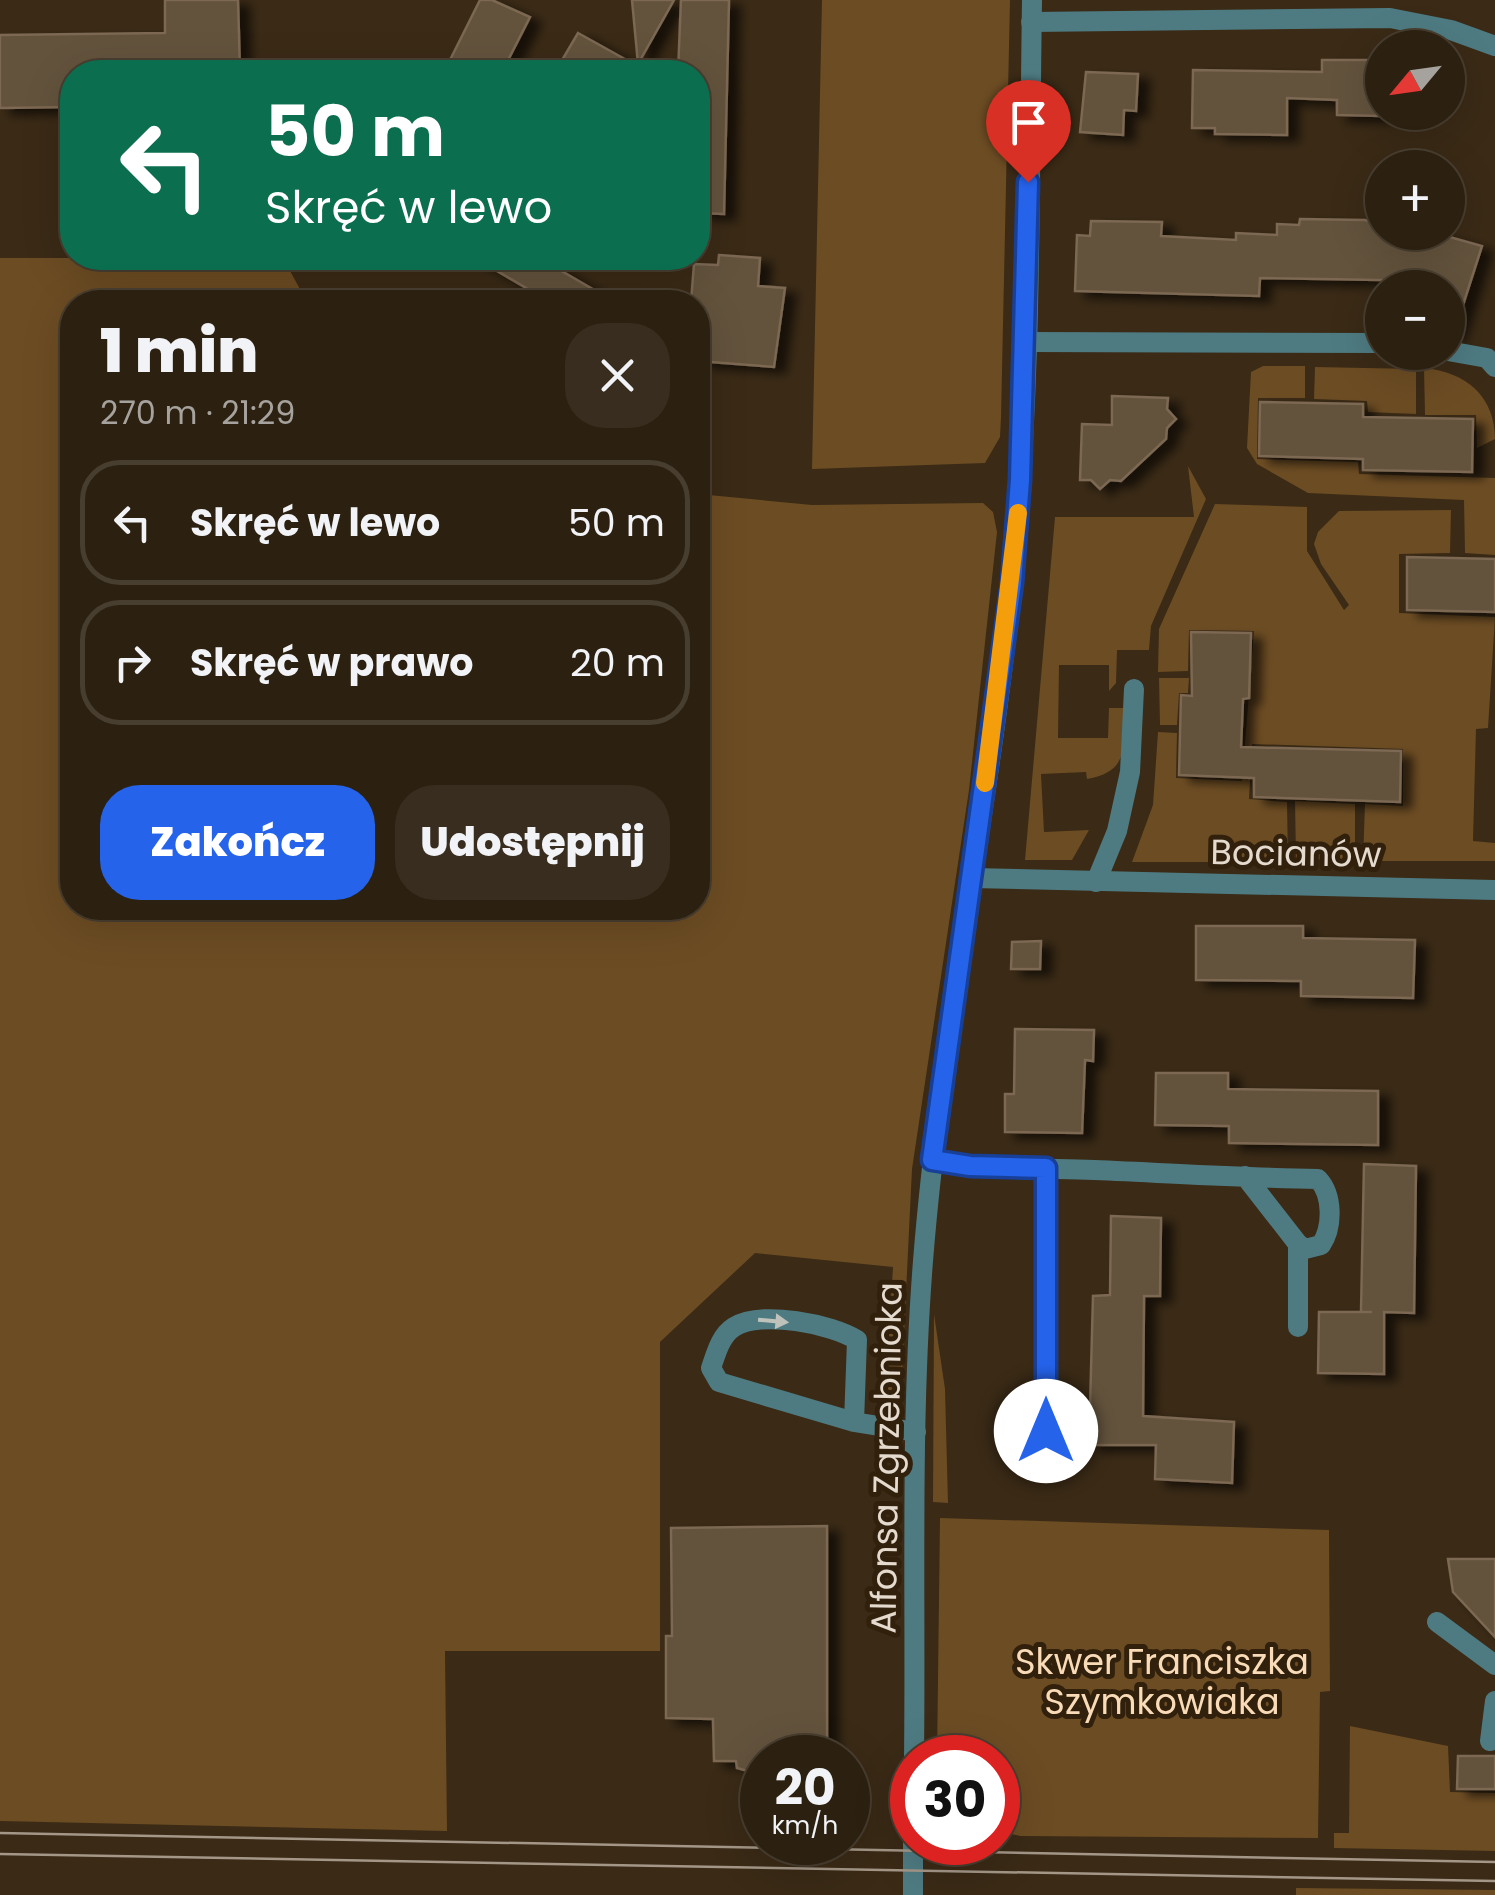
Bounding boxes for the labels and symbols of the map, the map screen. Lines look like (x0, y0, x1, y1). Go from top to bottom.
north arrow (1365, 30, 1465, 130)
pin (986, 80, 1071, 183)
street label: Bocianów (1210, 827, 1382, 879)
street label: Alfonsa Zgrzebnioka (858, 1282, 914, 1634)
one-way arrow (757, 1314, 789, 1330)
position arrow (994, 1379, 1098, 1483)
park label: Skwer Franciszka Szymkowiaka (1015, 1637, 1309, 1726)
speed limit sign: 30 (890, 1735, 1020, 1865)

